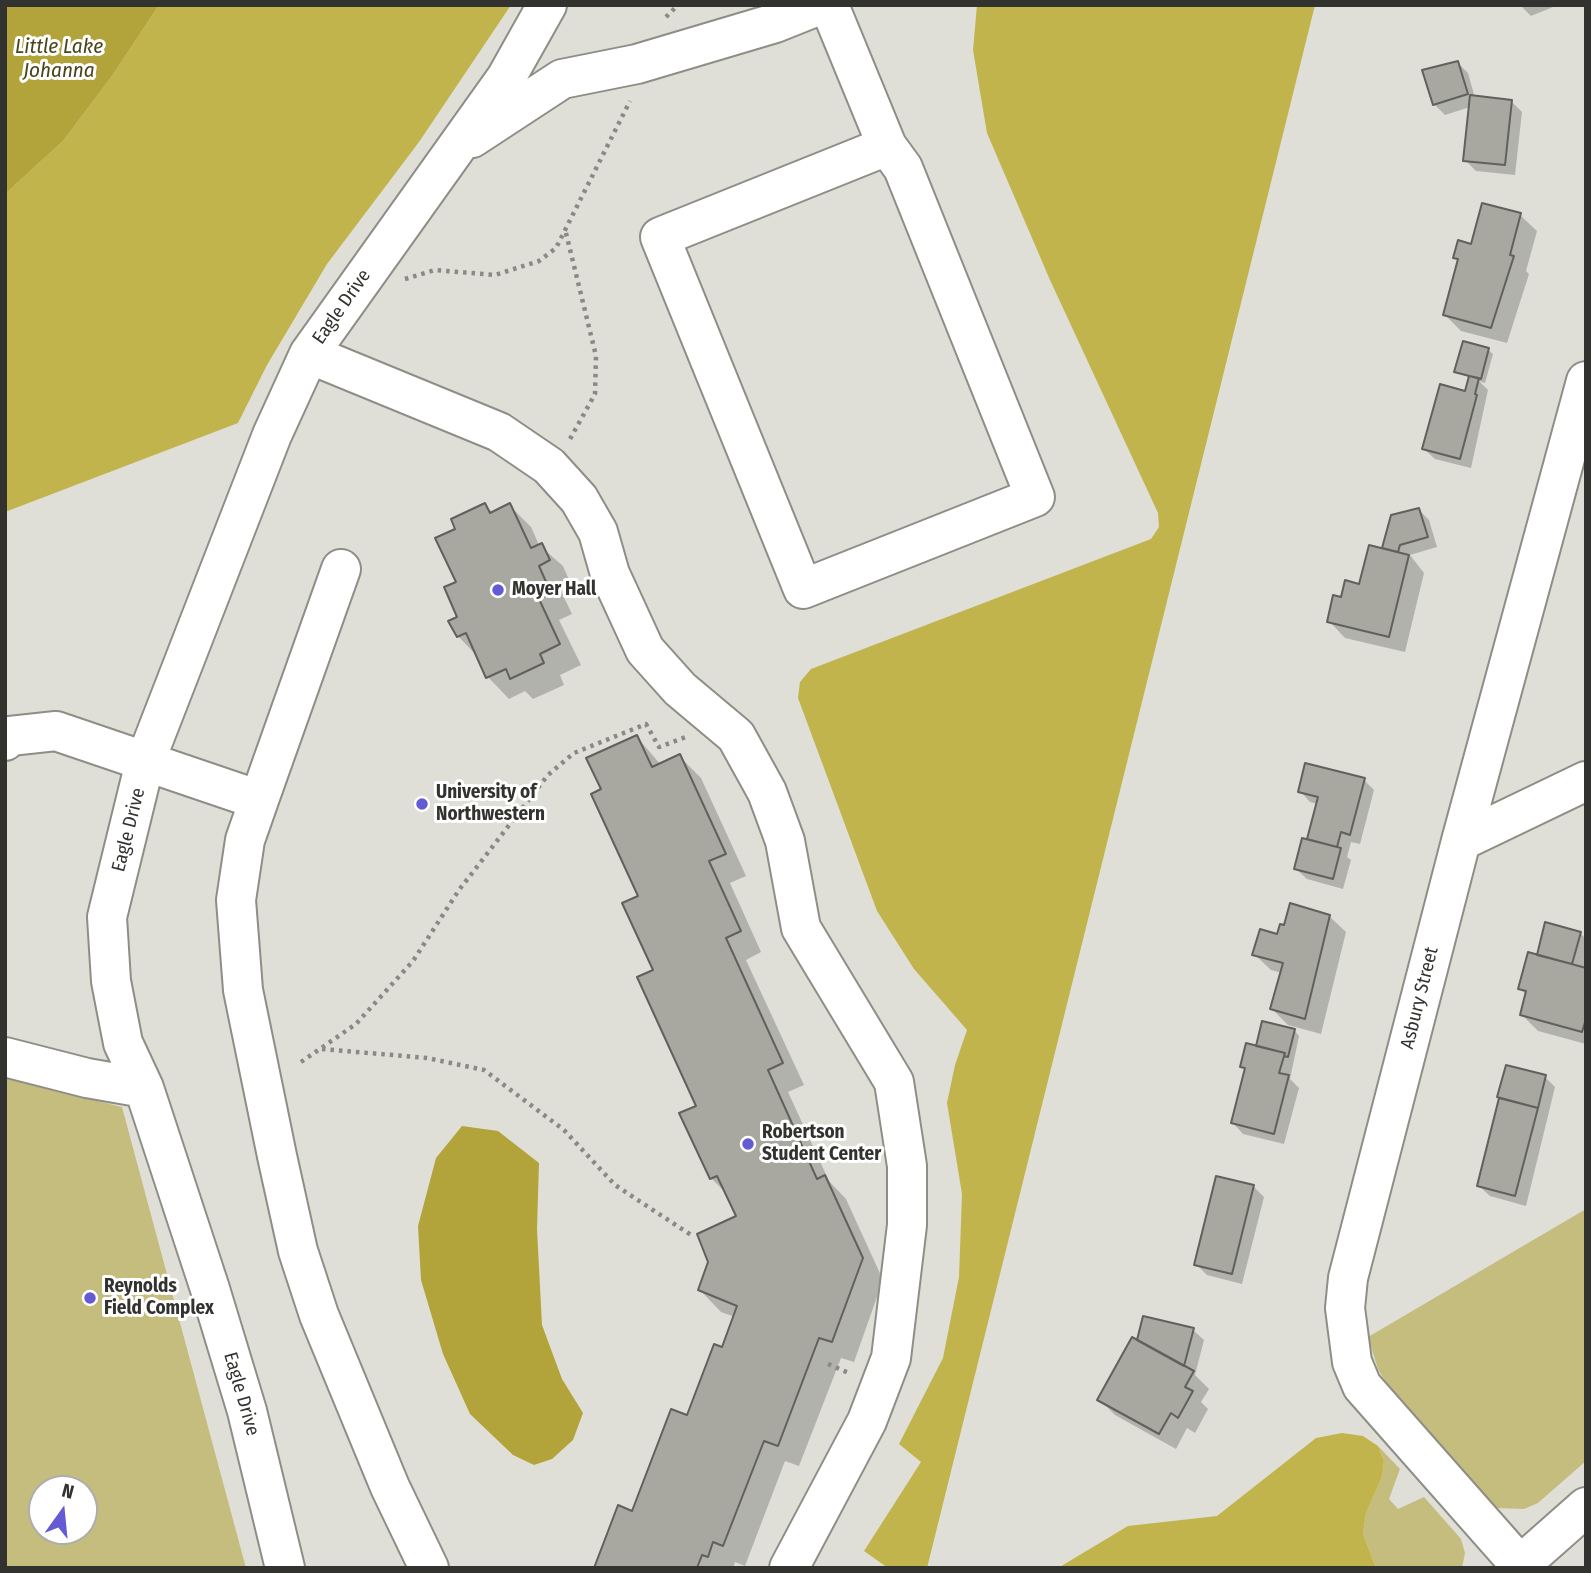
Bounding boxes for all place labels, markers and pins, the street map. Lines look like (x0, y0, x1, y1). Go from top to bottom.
place label: Moyer Hall (512, 579, 596, 601)
marker: Moyer Hall (490, 582, 506, 598)
place label: University of Northwestern (436, 782, 545, 826)
marker: University of Northwestern (414, 796, 430, 812)
place label: Robertson Student Center (762, 1122, 881, 1166)
marker: Robertson Student Center (740, 1136, 756, 1152)
place label: Reynolds Field Complex (104, 1276, 214, 1320)
marker: Reynolds Field Complex (82, 1290, 98, 1306)

